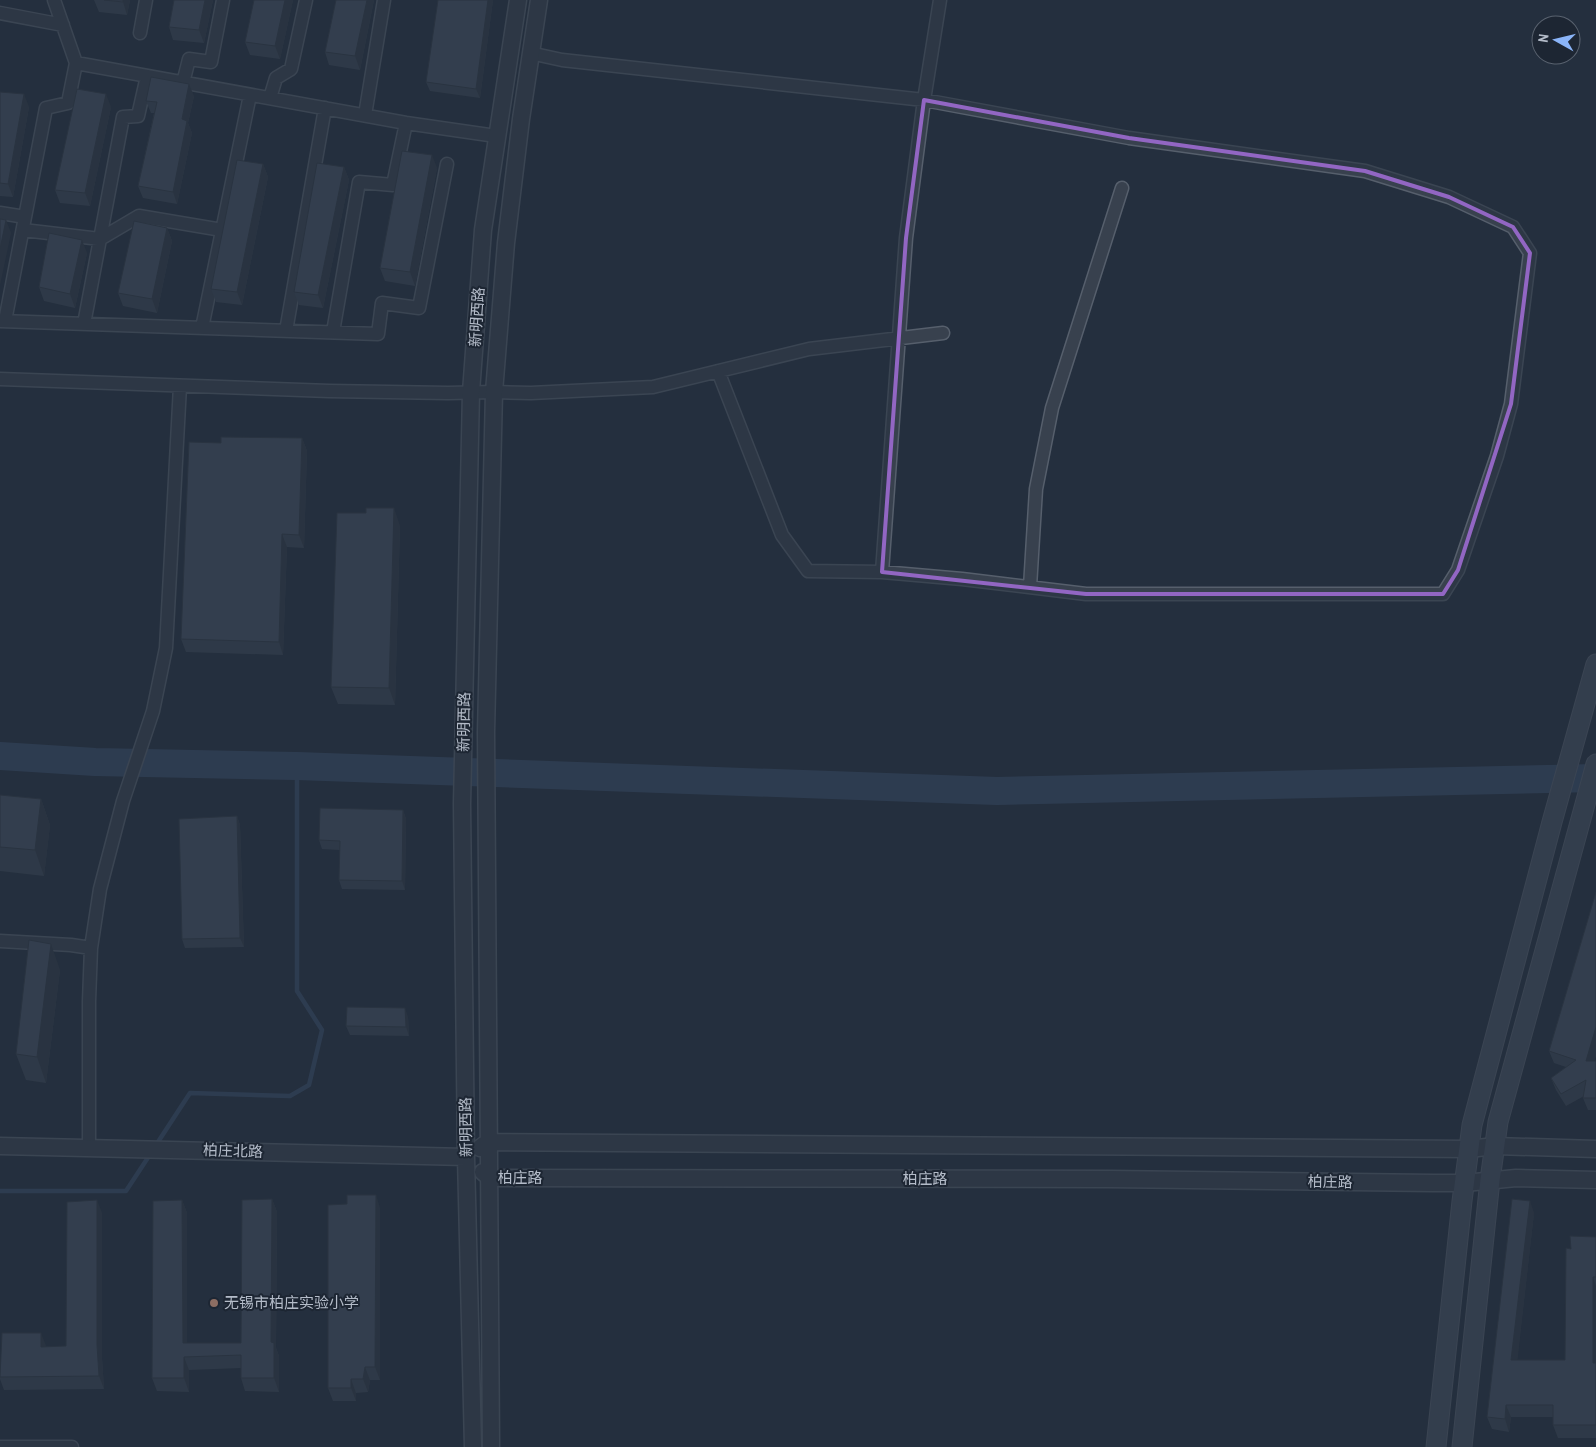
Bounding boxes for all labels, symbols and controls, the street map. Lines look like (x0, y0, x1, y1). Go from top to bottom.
north arrow (1531, 15, 1581, 65)
text: N (1534, 33, 1553, 44)
street label: 新明西路 (464, 286, 489, 348)
street label: 新明西路 (452, 692, 475, 752)
street label: 新明西路 (454, 1097, 477, 1157)
street label: 柏庄北路 (203, 1139, 263, 1162)
street label: 柏庄路 (497, 1167, 543, 1188)
street label: 柏庄路 (902, 1168, 948, 1189)
street label: 柏庄路 (1307, 1171, 1353, 1192)
place label: 无锡市柏庄实验小学 (224, 1292, 359, 1313)
marker: 无锡市柏庄实验小学 (208, 1297, 220, 1309)

